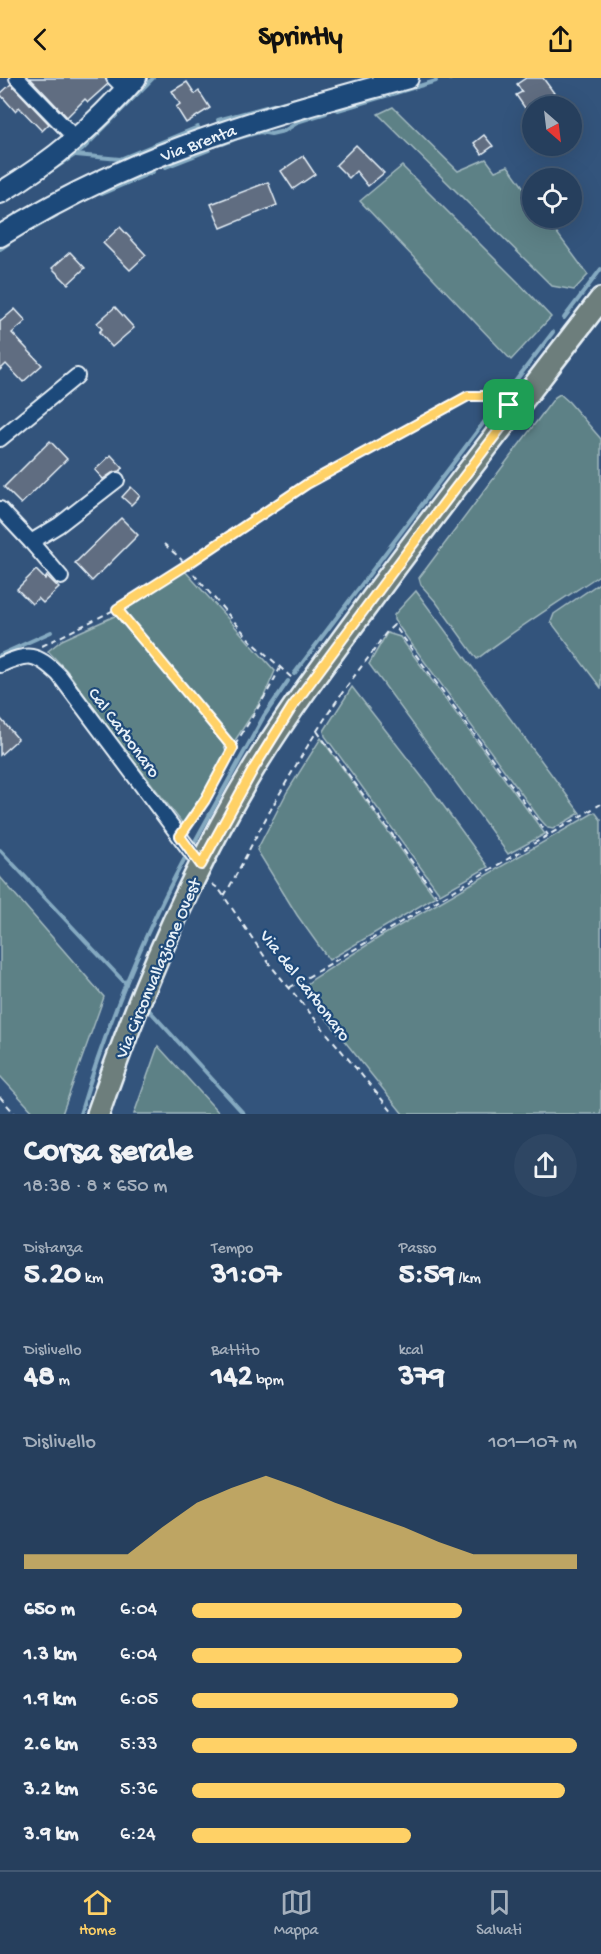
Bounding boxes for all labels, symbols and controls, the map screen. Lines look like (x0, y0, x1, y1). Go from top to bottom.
icon: back (24, 23, 57, 56)
text: Sprintly (258, 23, 343, 55)
icon: share (544, 23, 577, 56)
north arrow (522, 96, 582, 156)
map controls (522, 96, 582, 228)
street label: Via Brenta (157, 121, 240, 168)
button: locate (522, 168, 582, 228)
pin (483, 379, 534, 430)
icon: arrive (492, 388, 525, 421)
street label: Cal Carbonaro (82, 684, 164, 783)
street label: Via Circonvallazione Ovest (111, 874, 207, 1063)
street label: Via del Carbonaro (253, 926, 354, 1046)
text: Corsa serale (24, 1134, 192, 1172)
button: share (514, 1134, 577, 1197)
text: 18:38 · 8 × 650 m (24, 1176, 167, 1199)
text: Distanza (24, 1240, 83, 1259)
text: Tempo (211, 1240, 253, 1259)
text: Passo (399, 1240, 436, 1259)
text: 5.20 (24, 1259, 81, 1294)
text: 31:07 (211, 1259, 281, 1294)
text: 5:59 (399, 1259, 455, 1294)
text: km (81, 1270, 103, 1289)
text: /km (455, 1270, 481, 1289)
text: Dislivello (24, 1342, 81, 1361)
text: Battito (211, 1342, 260, 1361)
text: kcal (399, 1342, 424, 1361)
text: 48 (24, 1361, 55, 1396)
text: 142 (211, 1361, 252, 1396)
text: 379 (399, 1361, 445, 1396)
text: m (55, 1372, 70, 1391)
text: bpm (252, 1372, 284, 1391)
text: Dislivello (24, 1432, 96, 1455)
text: 101–107 m (488, 1432, 577, 1455)
text: 650 m (24, 1599, 75, 1622)
text: 6:04 (120, 1599, 157, 1622)
text: 1.3 km (24, 1644, 77, 1667)
text: 6:04 (120, 1644, 157, 1667)
text: 1.9 km (24, 1689, 76, 1712)
text: 6:05 (120, 1689, 158, 1712)
text: 2.6 km (24, 1734, 78, 1757)
text: 5:33 (120, 1734, 158, 1757)
text: 3.2 km (24, 1779, 78, 1802)
text: 5:36 (120, 1779, 157, 1802)
text: 3.9 km (24, 1824, 79, 1847)
text: 6:24 (120, 1824, 156, 1847)
tab: Home (79, 1886, 116, 1941)
tab: Mappa (274, 1886, 318, 1941)
tab: Salvati (476, 1886, 522, 1941)

